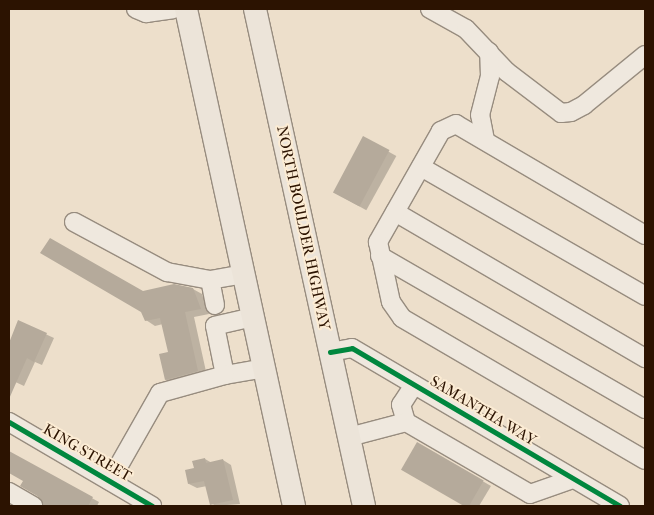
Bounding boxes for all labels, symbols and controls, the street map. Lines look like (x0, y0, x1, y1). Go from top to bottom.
street label: NORTH BOULDER HIGHWAY (273, 124, 333, 332)
street label: SAMANTHA WAY (427, 372, 539, 450)
street label: KING STREET (40, 420, 134, 486)

